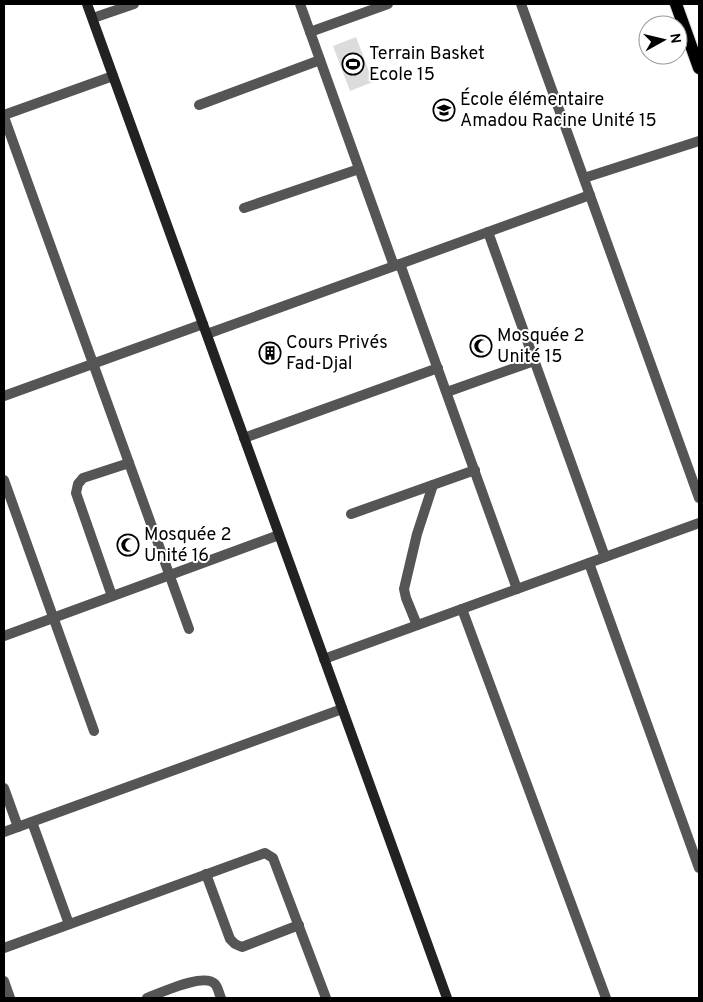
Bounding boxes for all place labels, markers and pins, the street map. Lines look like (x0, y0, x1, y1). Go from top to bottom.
place label: Terrain Basket Ecole 15 (369, 43, 485, 87)
sports icon: Terrain Basket Ecole 15 (341, 52, 365, 76)
place label: École élémentaire Amadou Racine Unité 15 (460, 87, 657, 133)
school or university icon: École élémentaire Amadou Racine Unité 15 (432, 98, 456, 122)
place label: Mosquée 2 Unité 15 (497, 325, 584, 369)
place label: Cours Privés Fad-Djal (286, 332, 388, 376)
mosque icon: Mosquée 2 Unité 15 (469, 334, 493, 358)
building icon: Cours Privés Fad-Djal (258, 341, 282, 365)
place label: Mosquée 2 Unité 16 (144, 524, 231, 568)
mosque icon: Mosquée 2 Unité 16 (116, 533, 140, 557)

